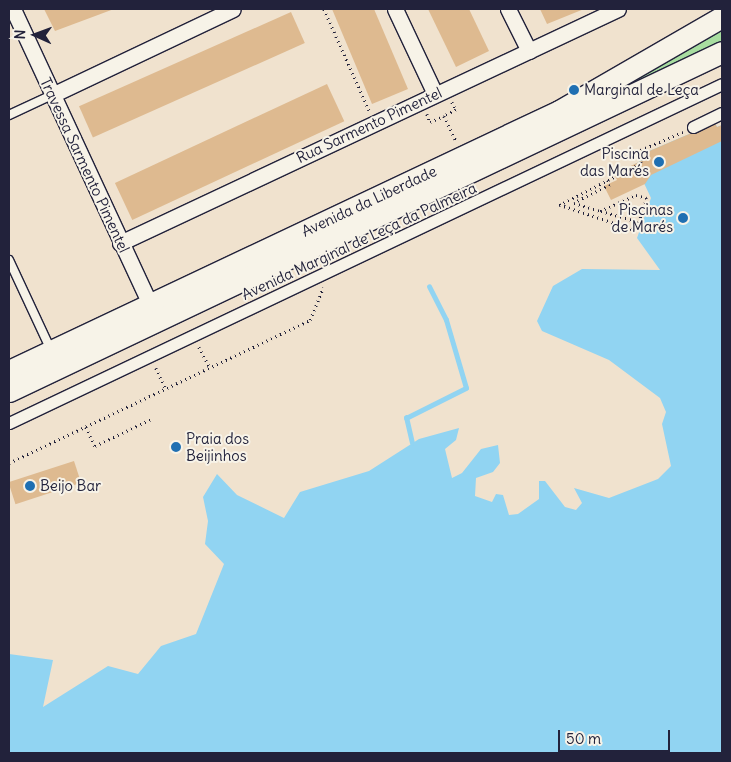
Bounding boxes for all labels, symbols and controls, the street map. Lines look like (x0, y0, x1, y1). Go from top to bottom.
north arrow (10, 10, 60, 60)
text: N (11, 29, 29, 40)
street label: Travessa Sarmento Pimentel (37, 75, 133, 255)
place label: Marginal de Leça (584, 81, 699, 99)
street label: Rua Sarmento Pimentel (293, 83, 445, 167)
marker: Marginal de Leça (568, 84, 580, 96)
place label: Piscina das Marés (580, 144, 649, 179)
marker: Piscina das Marés (653, 156, 665, 168)
street label: Avenida da Liberdade (299, 162, 439, 240)
street label: Avenida Marginal de Leça da Palmeira (239, 179, 479, 303)
place label: Piscinas de Marés (611, 200, 673, 235)
marker: Piscinas de Marés (677, 212, 689, 224)
place label: Praia dos Beijinhos (186, 429, 249, 464)
marker: Praia dos Beijinhos (170, 441, 182, 453)
place label: Beijo Bar (40, 477, 101, 495)
marker: Beijo Bar (24, 480, 36, 492)
scale bar (561, 720, 674, 752)
text: 50 m (566, 729, 601, 748)

